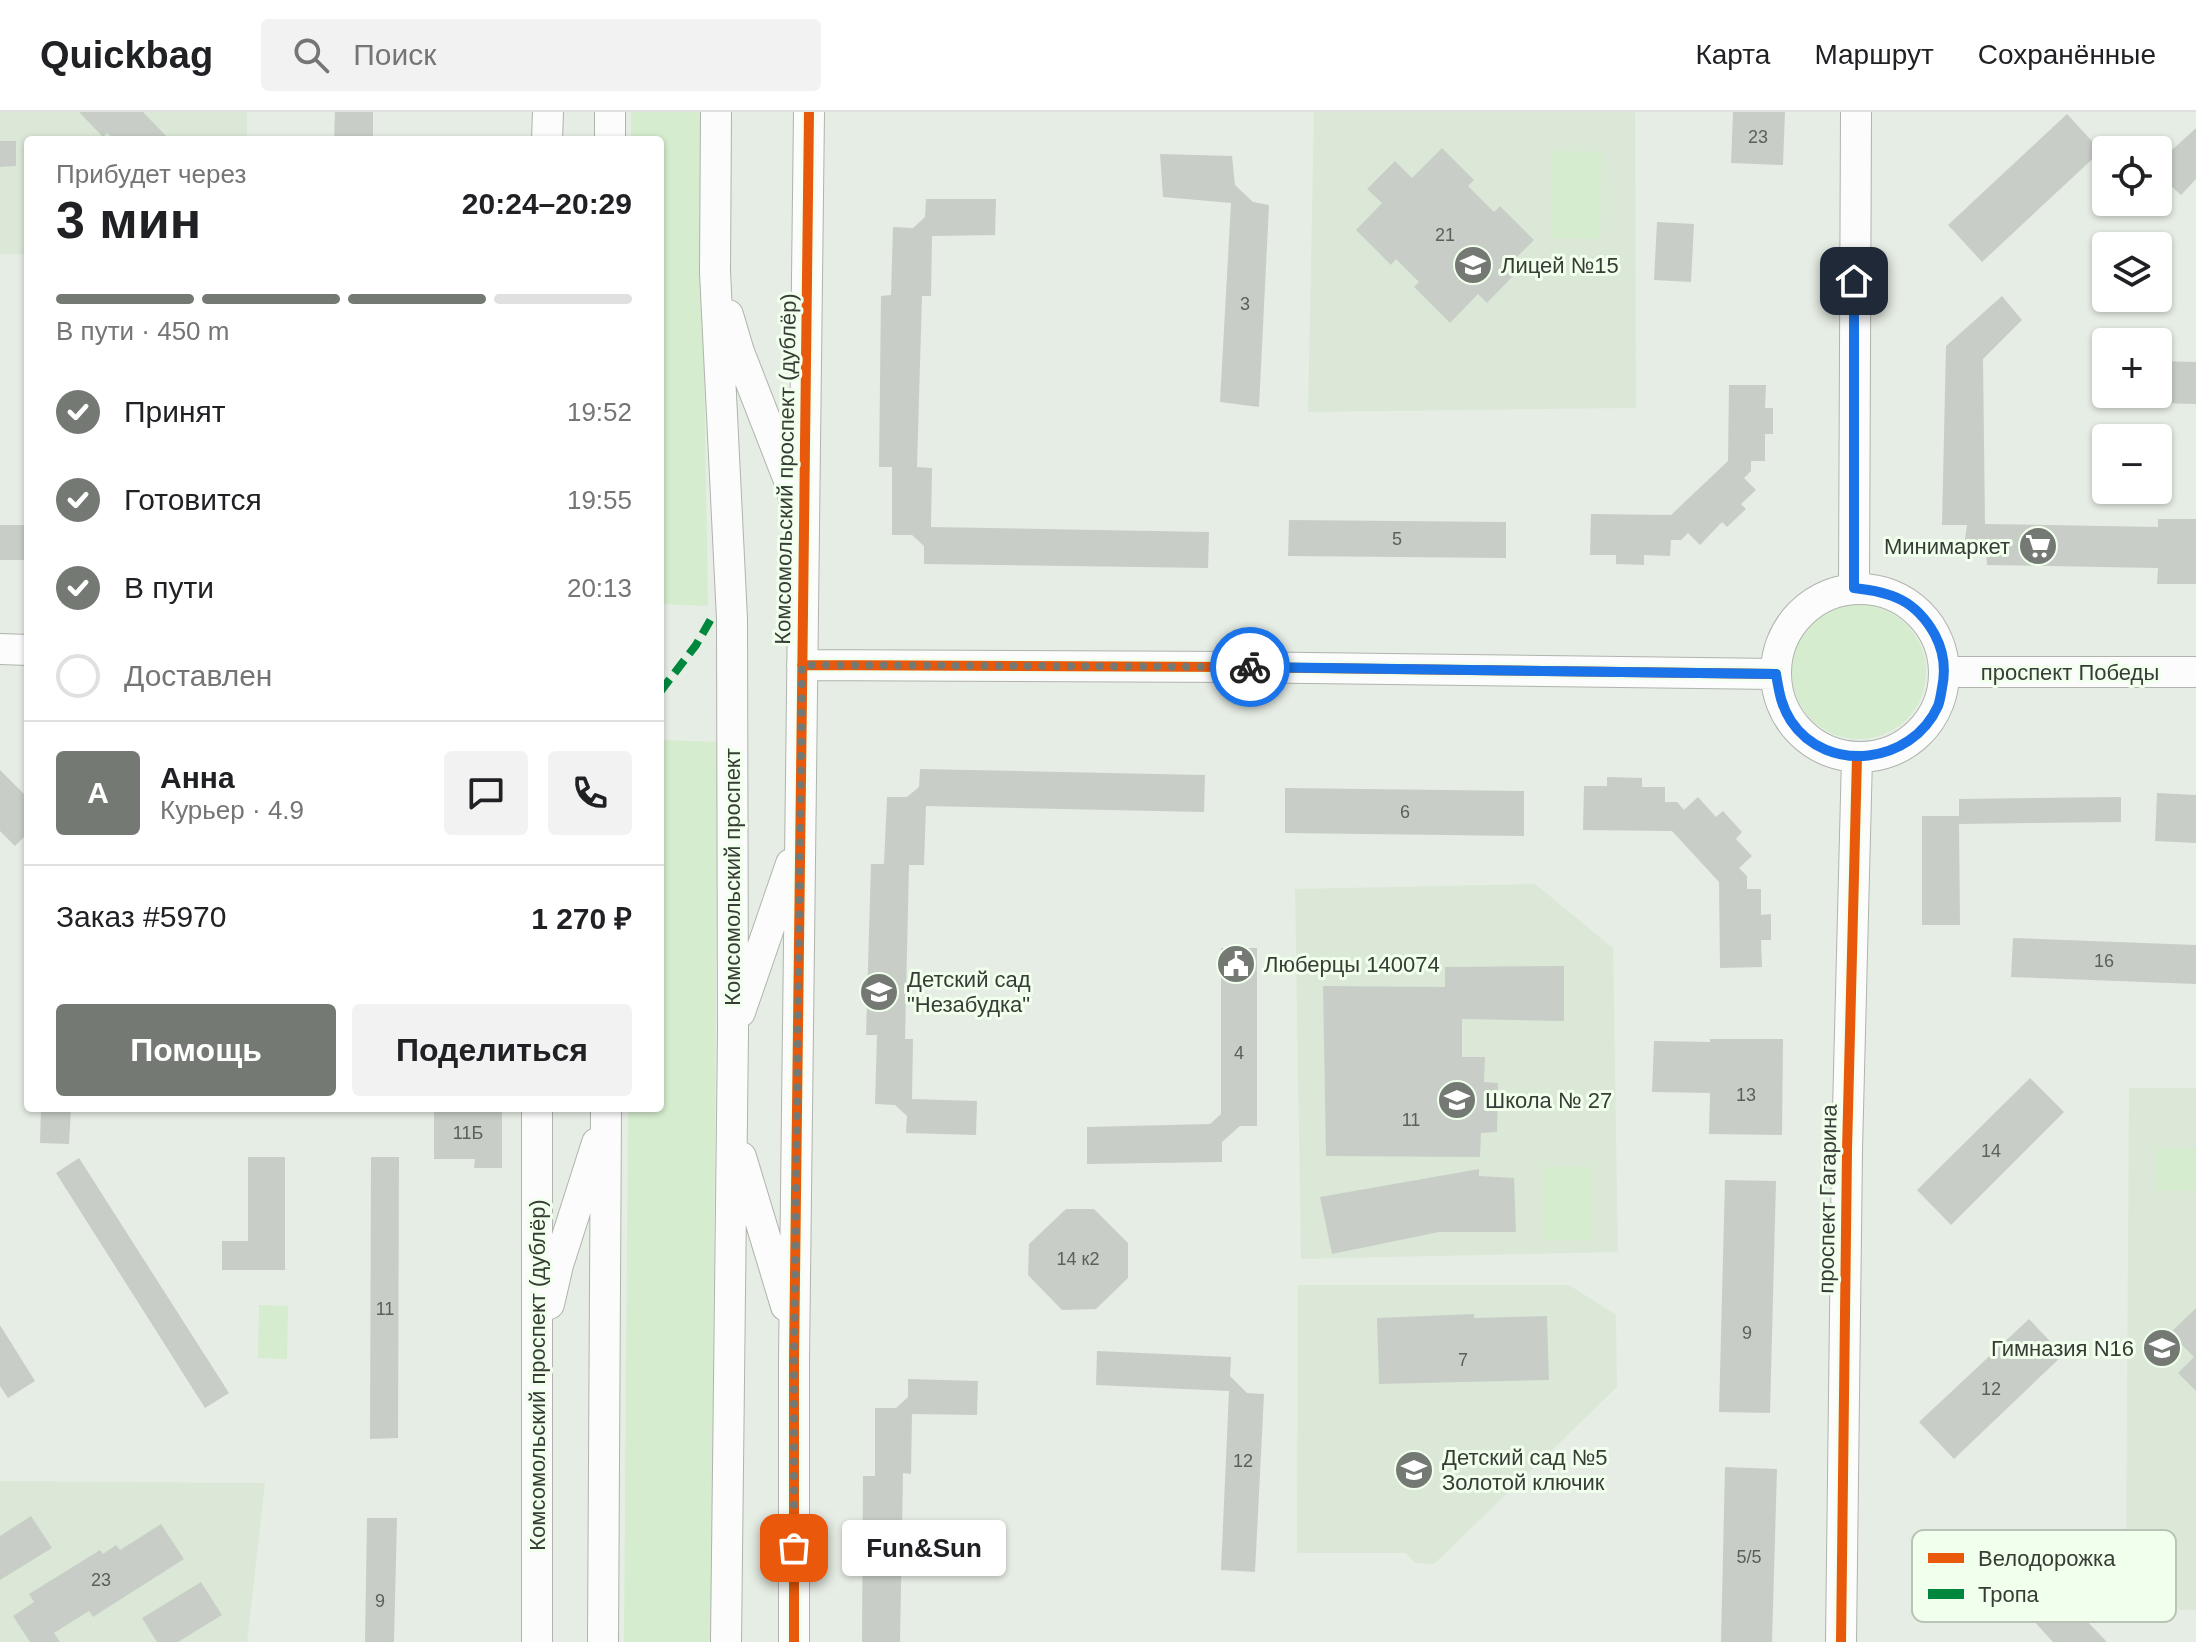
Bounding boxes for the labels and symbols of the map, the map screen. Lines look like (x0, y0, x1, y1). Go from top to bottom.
house number: 23 (1748, 127, 1768, 147)
house number: 21 (1435, 225, 1455, 245)
school or university icon: Лицей №15 (1452, 244, 1494, 286)
pin (1820, 247, 1888, 315)
place label: Лицей №15 (1501, 253, 1619, 278)
street label: Комсомольский проспект (дублёр) (770, 293, 801, 645)
house number: 3 (1240, 294, 1250, 314)
supermarket icon: Минимаркет (2017, 525, 2059, 567)
house number: 5 (1392, 529, 1402, 549)
place label: Минимаркет (1884, 534, 2010, 559)
courier (1210, 627, 1290, 707)
street label: проспект Победы (1981, 660, 2159, 685)
street label: Комсомольский проспект (720, 748, 745, 1006)
house number: 6 (1400, 802, 1410, 822)
public building icon: Люберцы 140074 (1215, 943, 1257, 985)
house number: 16 (2094, 951, 2114, 971)
place label: Люберцы 140074 (1264, 952, 1440, 977)
place label: Детский сад "Незабудка" (907, 967, 1031, 1017)
school or university icon: Детский сад "Незабудка" (858, 971, 900, 1013)
house number: 4 (1234, 1043, 1244, 1063)
school or university icon: Школа № 27 (1436, 1079, 1478, 1121)
house number: 13 (1736, 1085, 1756, 1105)
place label: Школа № 27 (1485, 1088, 1612, 1113)
street label: проспект Гагарина (1813, 1103, 1842, 1294)
house number: 11 (1402, 1110, 1420, 1130)
house number: 11Б (453, 1123, 483, 1143)
house number: 14 (1981, 1141, 2001, 1161)
street label: Комсомольский проспект (дублёр) (525, 1199, 550, 1551)
house number: 14 к2 (1057, 1249, 1099, 1269)
house number: 11 (376, 1299, 394, 1319)
house number: 9 (1742, 1323, 1752, 1343)
school or university icon: Гимназия N16 (2141, 1327, 2183, 1369)
place label: Гимназия N16 (1991, 1336, 2134, 1361)
house number: 7 (1458, 1350, 1468, 1370)
house number: 12 (1981, 1379, 2001, 1399)
place label: Детский сад №5 Золотой ключик (1442, 1445, 1608, 1495)
school or university icon: Детский сад №5 Золотой ключик (1393, 1449, 1435, 1491)
house number: 12 (1233, 1451, 1253, 1471)
pin (760, 1514, 828, 1582)
callout: Fun&Sun (842, 1520, 1006, 1576)
legend (1912, 1530, 2176, 1622)
text: Велодорожка (1978, 1546, 2116, 1571)
house number: 5/5 (1736, 1547, 1762, 1567)
house number: 23 (91, 1570, 111, 1590)
text: Тропа (1978, 1582, 2040, 1607)
house number: 9 (375, 1591, 385, 1611)

